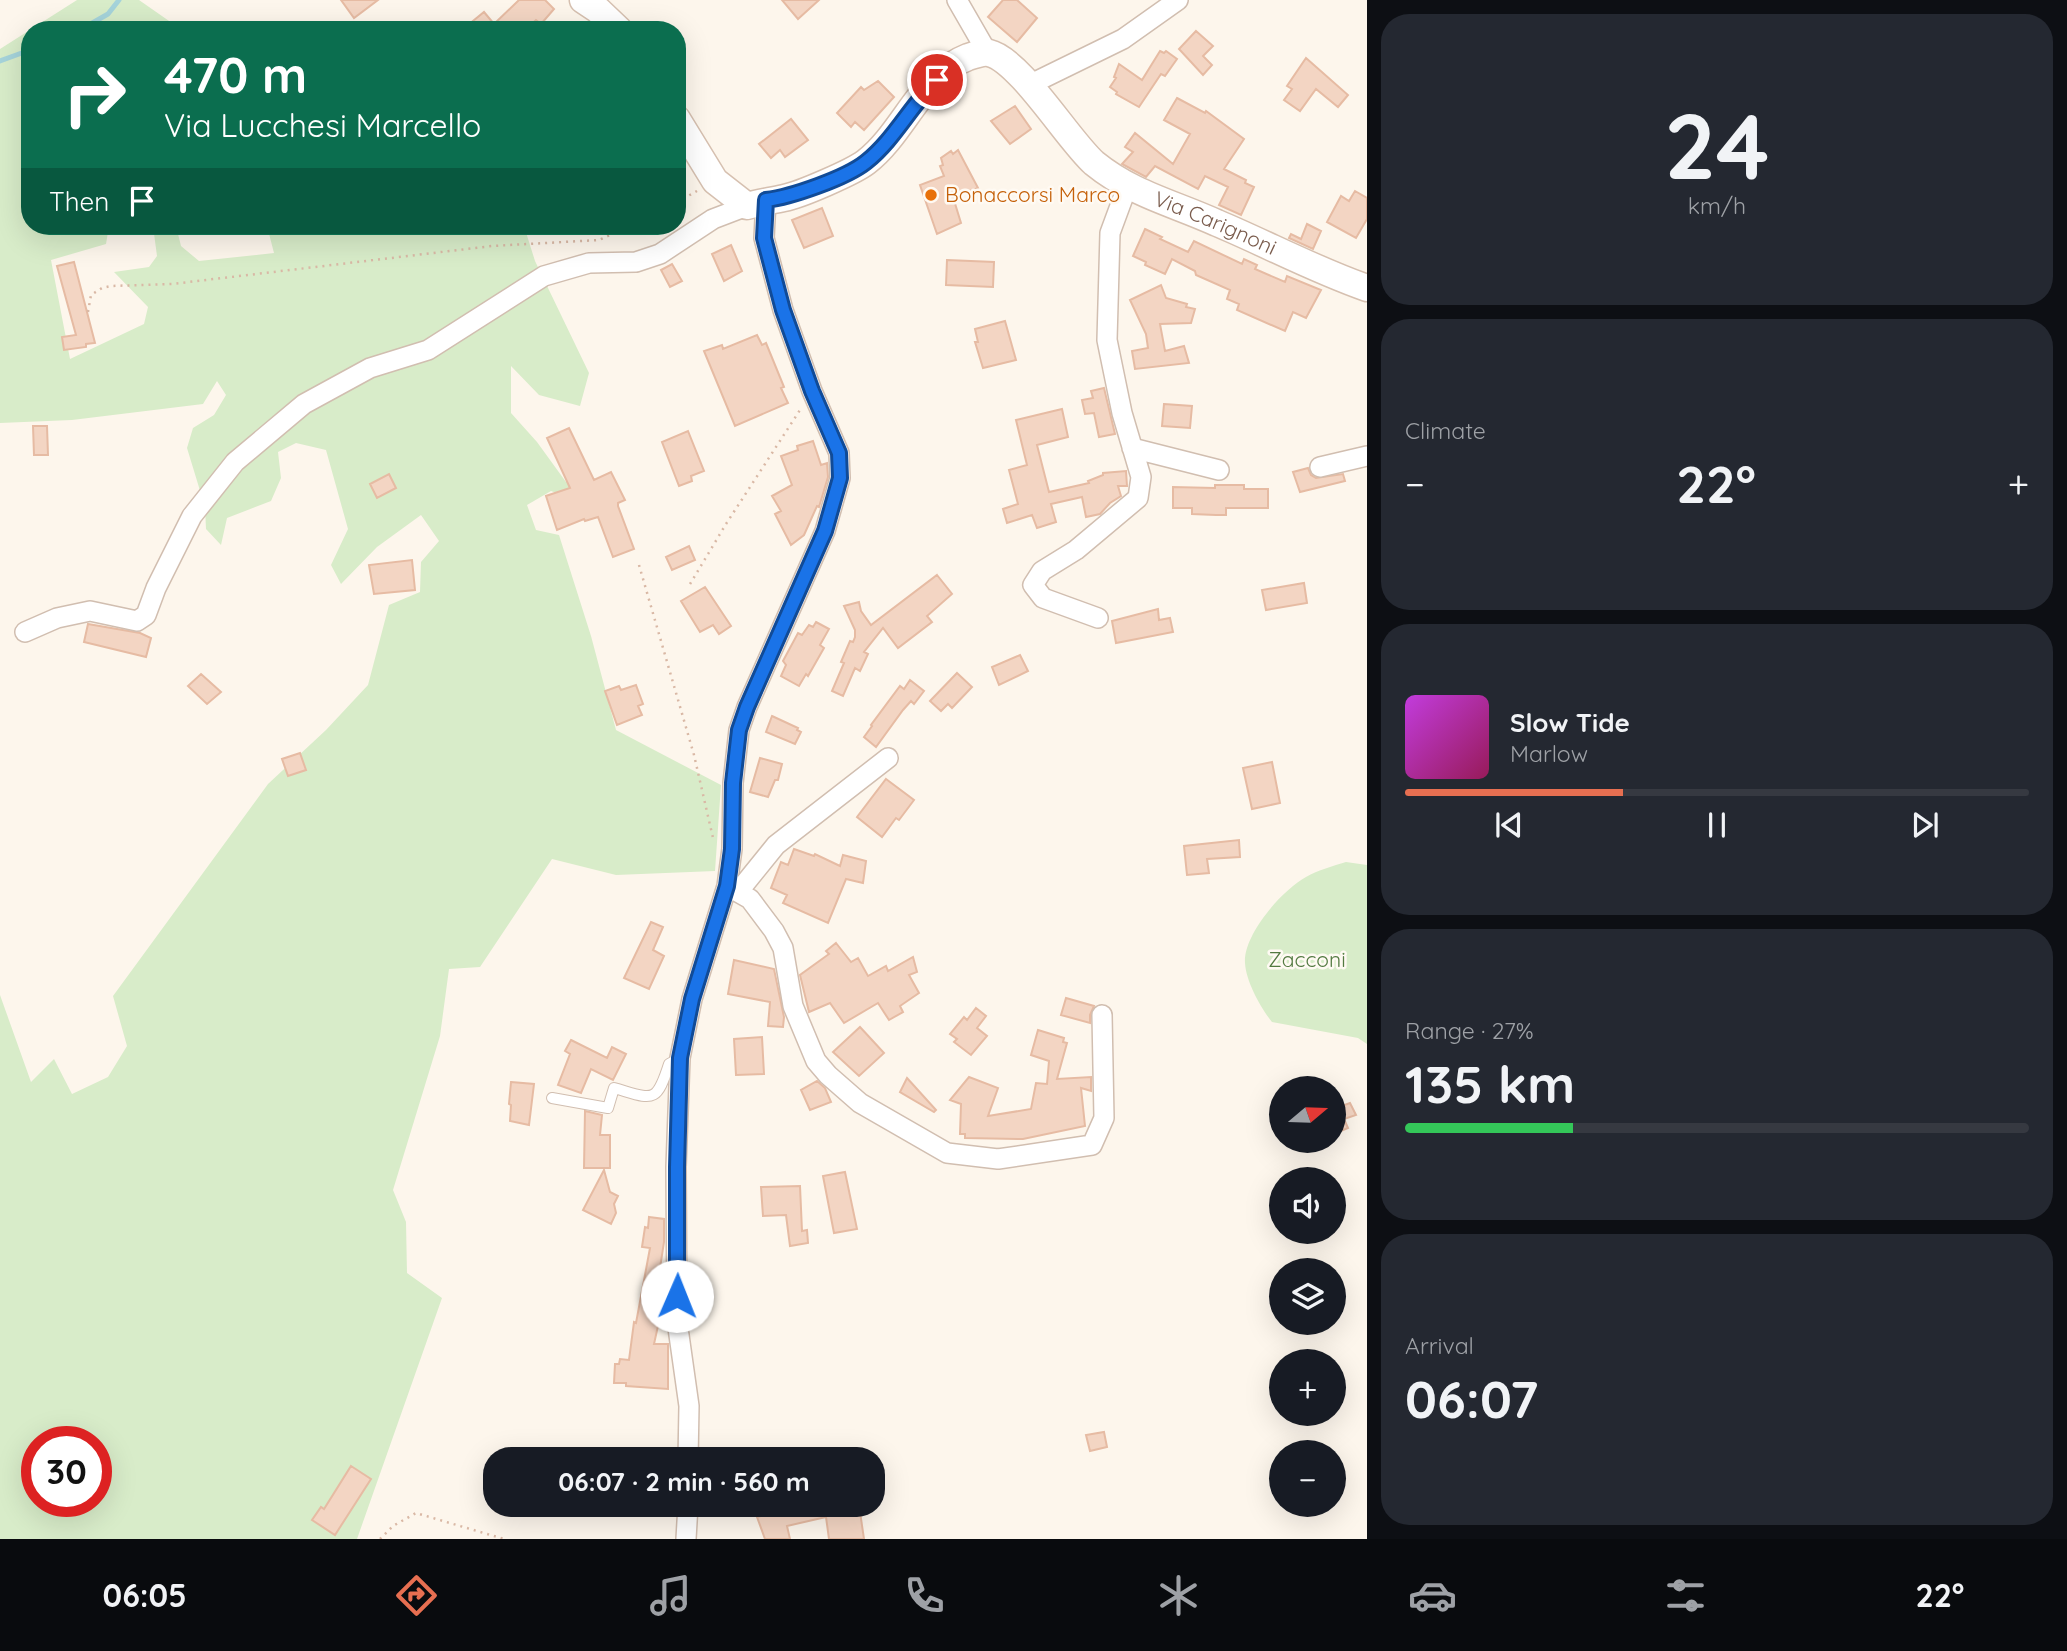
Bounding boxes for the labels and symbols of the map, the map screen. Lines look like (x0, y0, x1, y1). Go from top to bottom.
pin (907, 50, 967, 110)
place label: Bonaccorsi Marco (945, 181, 1120, 207)
street label: Via Carignoni (1151, 185, 1281, 260)
marker: Bonaccorsi Marco (923, 187, 939, 203)
park label: Zacconi (1268, 946, 1346, 972)
north arrow (1269, 1076, 1346, 1153)
position arrow (640, 1259, 714, 1333)
speed limit sign: 30 (21, 1426, 112, 1517)

